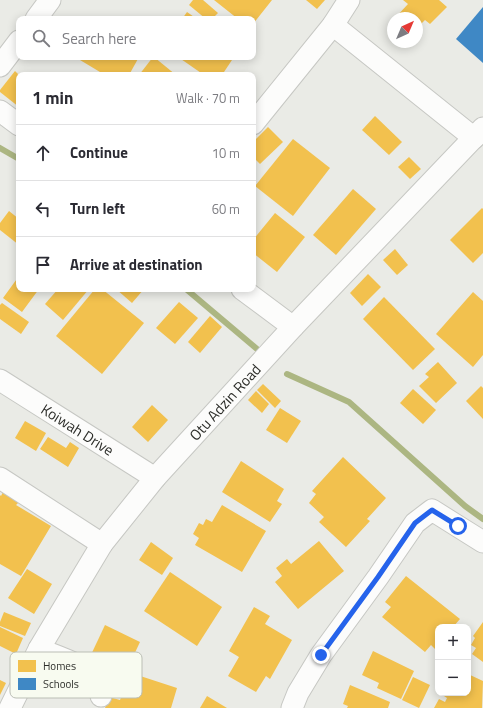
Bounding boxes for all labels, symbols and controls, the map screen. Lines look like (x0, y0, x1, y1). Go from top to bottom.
north arrow (387, 12, 423, 48)
search box (16, 16, 256, 60)
icon: search (30, 27, 52, 49)
text: Search here (62, 27, 136, 50)
text: 1 min (32, 85, 73, 111)
text: Walk · 70 m (176, 88, 240, 108)
text: Continue (70, 141, 128, 164)
icon: ahead (32, 142, 54, 164)
text: 10 m (212, 143, 240, 163)
text: Turn left (70, 197, 125, 220)
icon: left (32, 198, 54, 220)
text: 60 m (212, 199, 240, 219)
text: Arrive at destination (70, 253, 203, 276)
icon: arrive (32, 254, 54, 276)
street label: Otu Adzin Road (183, 358, 266, 445)
street label: Koiwah Drive (37, 397, 119, 461)
route start (449, 517, 467, 535)
map controls (435, 624, 471, 696)
button: + (435, 624, 471, 660)
route end (312, 646, 330, 664)
legend (10, 652, 142, 698)
text: Homes (43, 658, 76, 674)
button: − (435, 660, 471, 696)
text: Schools (43, 676, 79, 692)

